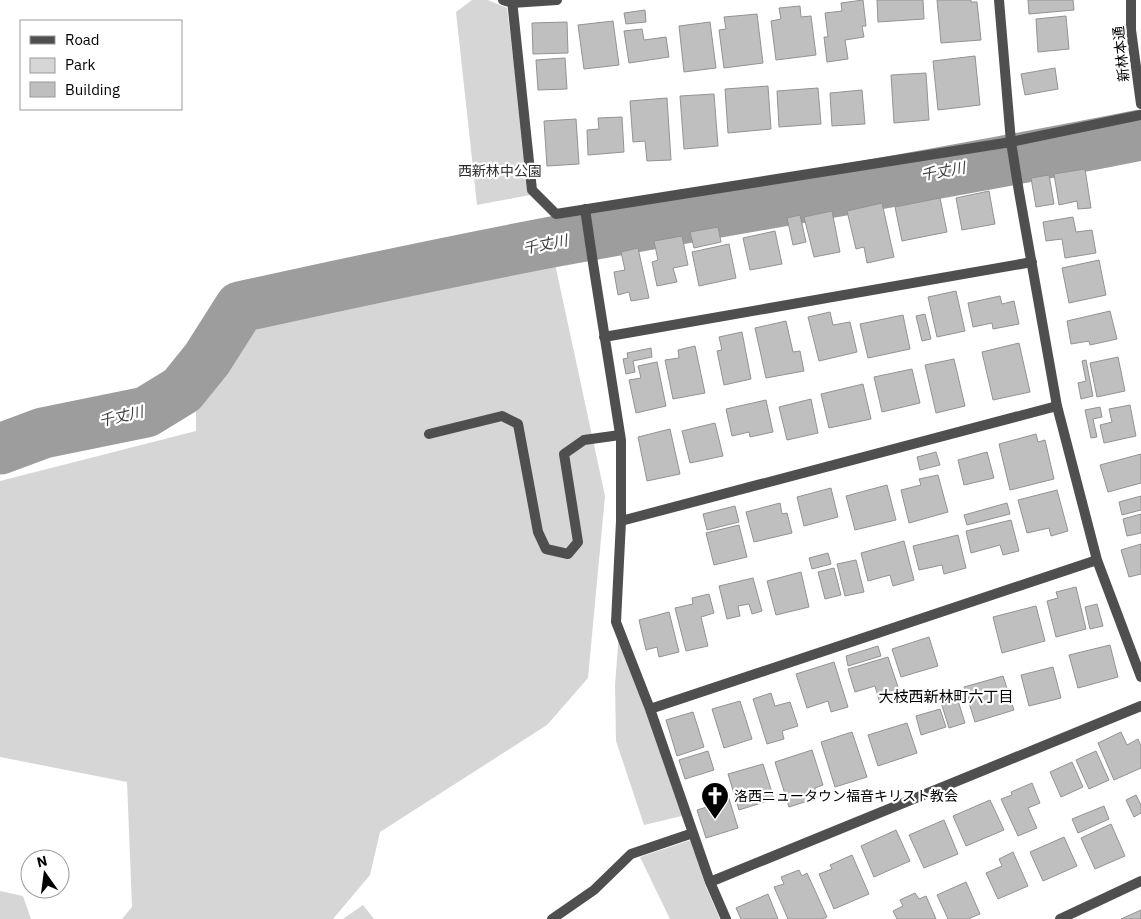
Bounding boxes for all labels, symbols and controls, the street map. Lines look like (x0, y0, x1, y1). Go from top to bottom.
legend (20, 20, 182, 110)
street label: 新林本通 (1109, 25, 1133, 83)
text: Road (65, 30, 100, 49)
text: Park (65, 55, 95, 74)
text: Building (65, 80, 120, 99)
water label: 千丈川 (919, 157, 969, 184)
park label: 西新林中公園 (458, 162, 542, 180)
water label: 千丈川 (521, 230, 571, 258)
water label: 千丈川 (97, 401, 147, 430)
district label: 大枝西新林町六丁目 (878, 687, 1014, 706)
church icon: 洛西ニュータウン福音キリスト教会 (700, 781, 730, 820)
place label: 洛西ニュータウン福音キリスト教会 (734, 787, 958, 805)
north arrow (20, 849, 70, 899)
text: N (35, 851, 49, 871)

